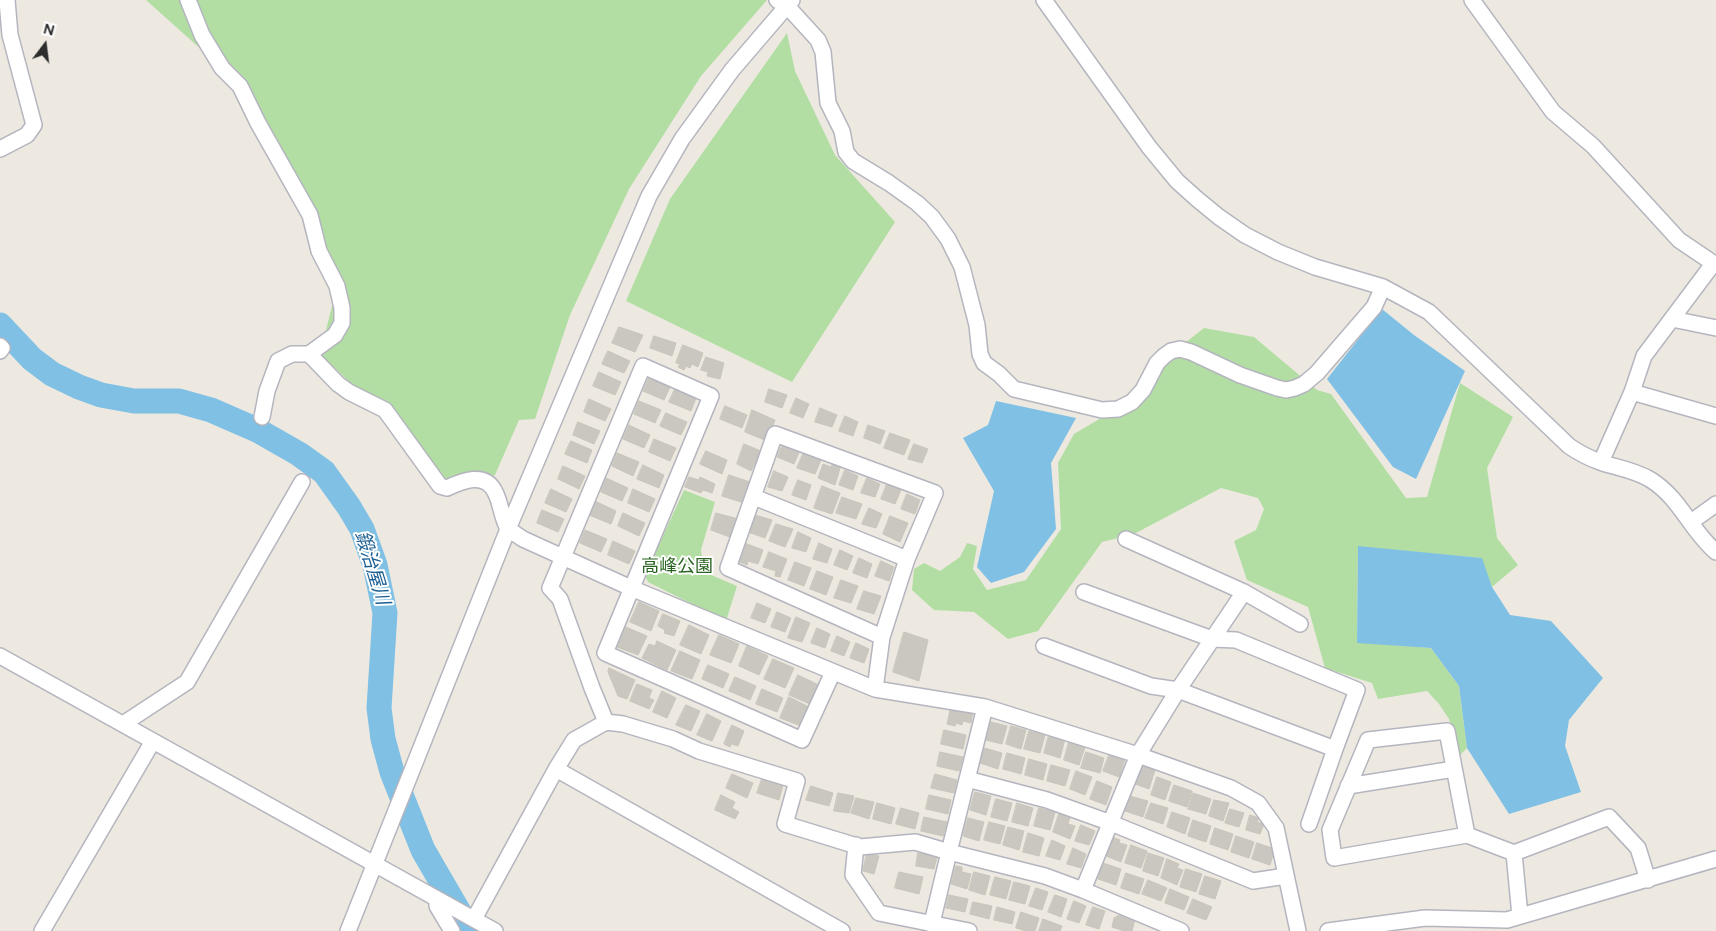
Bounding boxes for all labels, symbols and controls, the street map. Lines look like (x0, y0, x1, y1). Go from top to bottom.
north arrow (20, 20, 70, 70)
text: N (42, 20, 56, 40)
water label: 鍛治屋川 (350, 528, 394, 608)
park label: 高峰公園 (641, 556, 713, 578)

